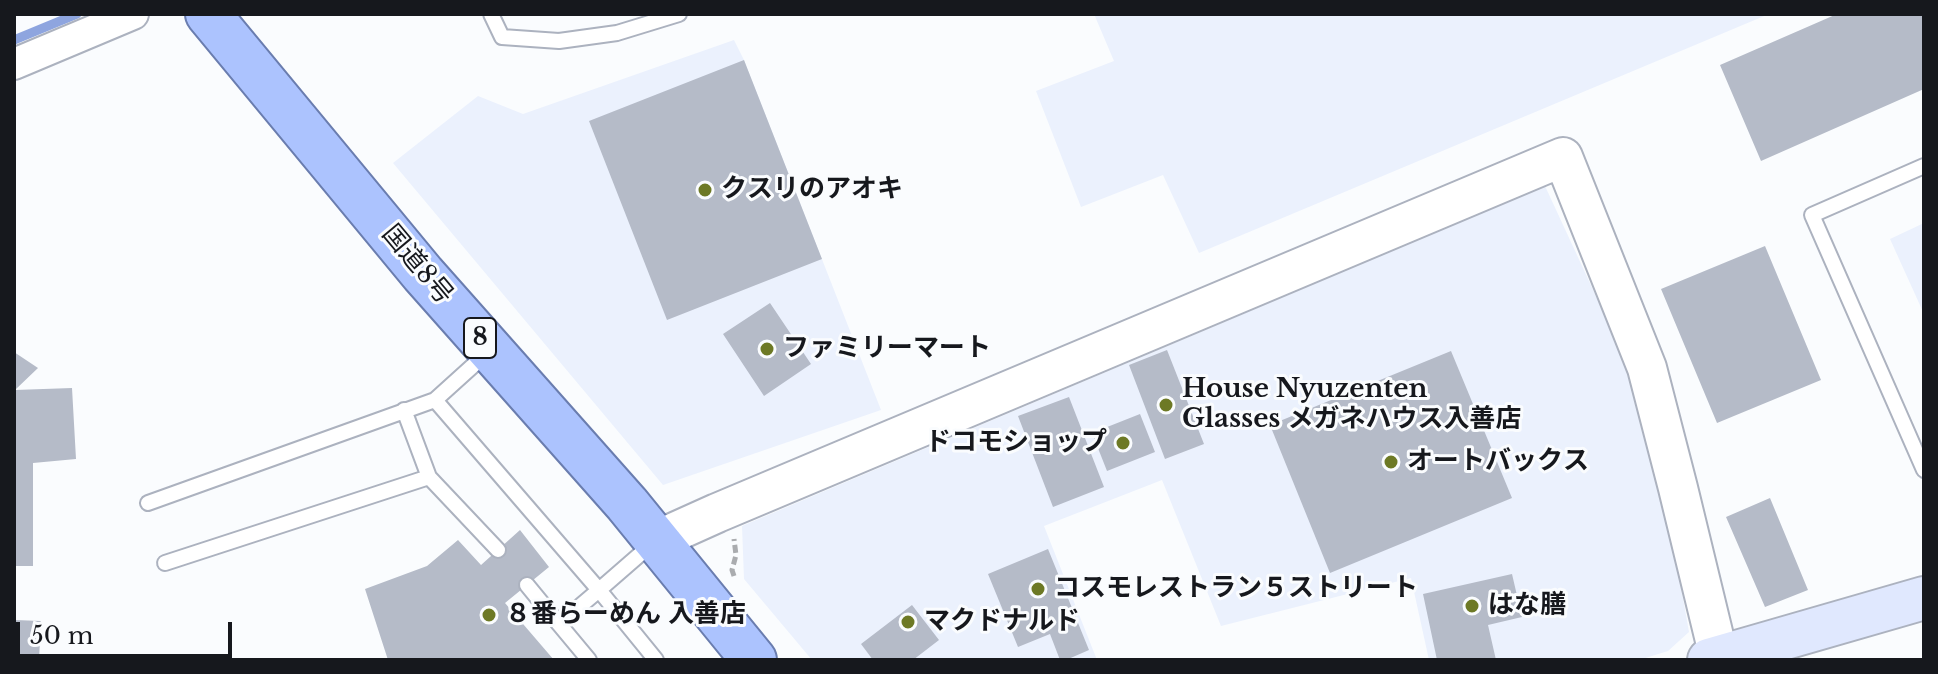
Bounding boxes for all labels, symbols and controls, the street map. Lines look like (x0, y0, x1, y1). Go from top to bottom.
place label: クスリのアオキ (721, 174, 903, 206)
marker: クスリのアオキ (696, 181, 714, 199)
street label: 国道8号 (375, 219, 459, 311)
road number: 8 (464, 318, 496, 358)
place label: ファミリーマート (783, 333, 991, 365)
marker: ファミリーマート (758, 340, 776, 358)
place label: House Nyuzenten Glasses メガネハウス入善店 (1182, 374, 1521, 436)
marker: House Nyuzenten Glasses メガネハウス入善店 (1157, 396, 1175, 414)
place label: ドコモショップ (925, 427, 1107, 459)
marker: ドコモショップ (1114, 434, 1132, 452)
place label: オートバックス (1407, 446, 1589, 478)
marker: オートバックス (1382, 453, 1400, 471)
place label: コスモレストラン５ストリート (1054, 573, 1418, 605)
marker: コスモレストラン５ストリート (1029, 580, 1047, 598)
place label: はな膳 (1488, 590, 1566, 622)
marker: はな膳 (1463, 597, 1481, 615)
place label: ８番らーめん 入善店 (505, 599, 746, 631)
scale bar (20, 606, 236, 656)
marker: ８番らーめん 入善店 (480, 606, 498, 624)
place label: マクドナルド (924, 606, 1080, 638)
marker: マクドナルド (899, 613, 917, 631)
text: 50 m (30, 621, 93, 650)

